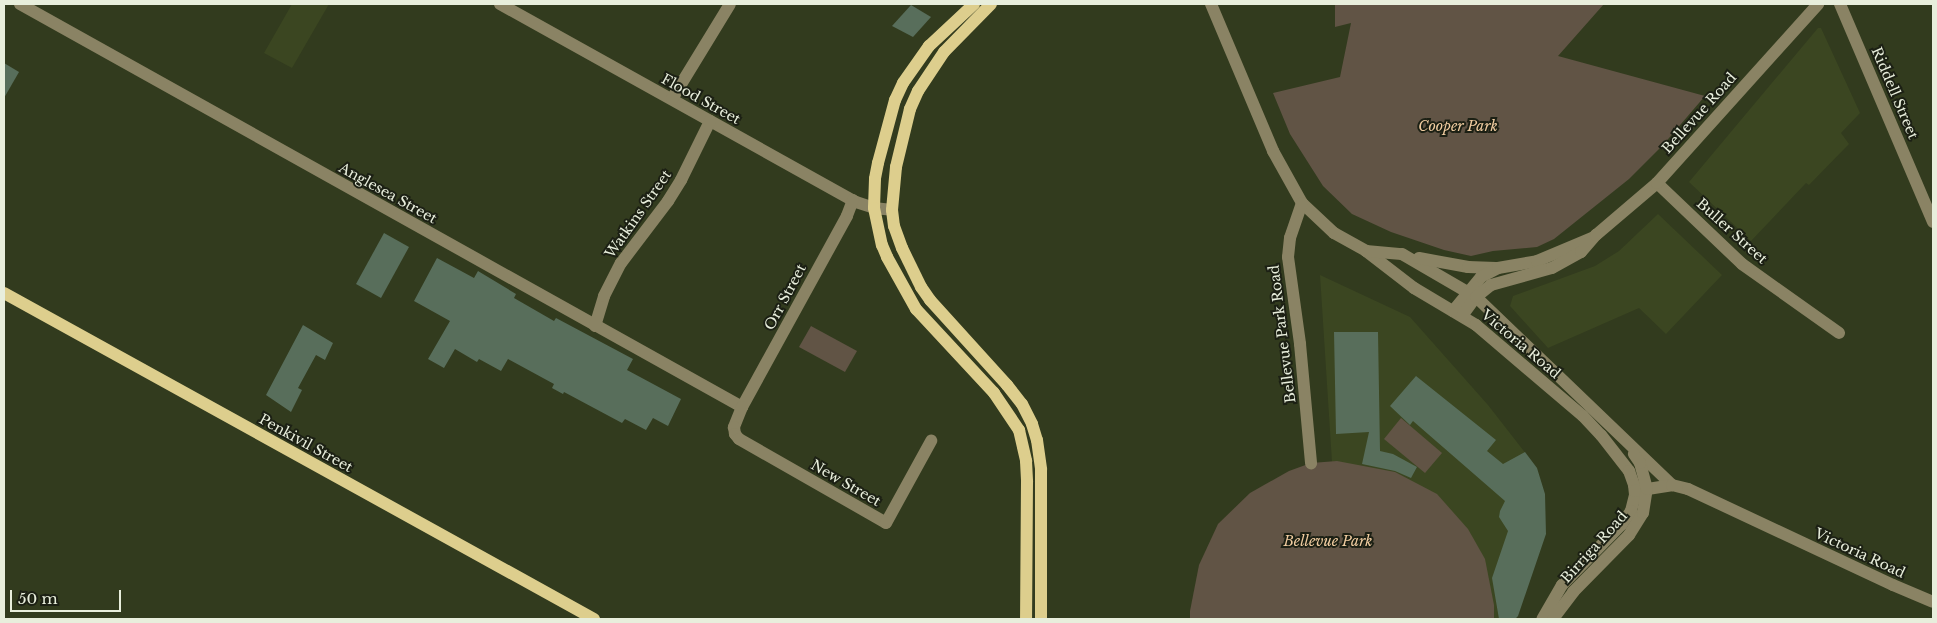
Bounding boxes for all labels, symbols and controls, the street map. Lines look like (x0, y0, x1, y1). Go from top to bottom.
street label: Riddell Street (1868, 45, 1922, 141)
street label: Bellevue Road (1658, 69, 1740, 157)
street label: Flood Street (659, 70, 743, 128)
park label: Cooper Park (1418, 118, 1498, 134)
street label: Anglesea Street (336, 159, 440, 227)
street label: Watkins Street (601, 167, 675, 261)
street label: Buller Street (1693, 195, 1771, 267)
street label: Orr Street (761, 261, 809, 333)
street label: Bellevue Park Road (1265, 264, 1299, 404)
street label: Victoria Road (1478, 306, 1564, 382)
street label: Penkivil Street (256, 410, 356, 476)
street label: New Street (808, 456, 884, 510)
street label: Birriga Road (1557, 508, 1631, 586)
street label: Victoria Road (1812, 525, 1908, 581)
park label: Bellevue Park (1284, 533, 1372, 549)
scale bar (12, 580, 124, 612)
text: 50 m (18, 589, 58, 608)

